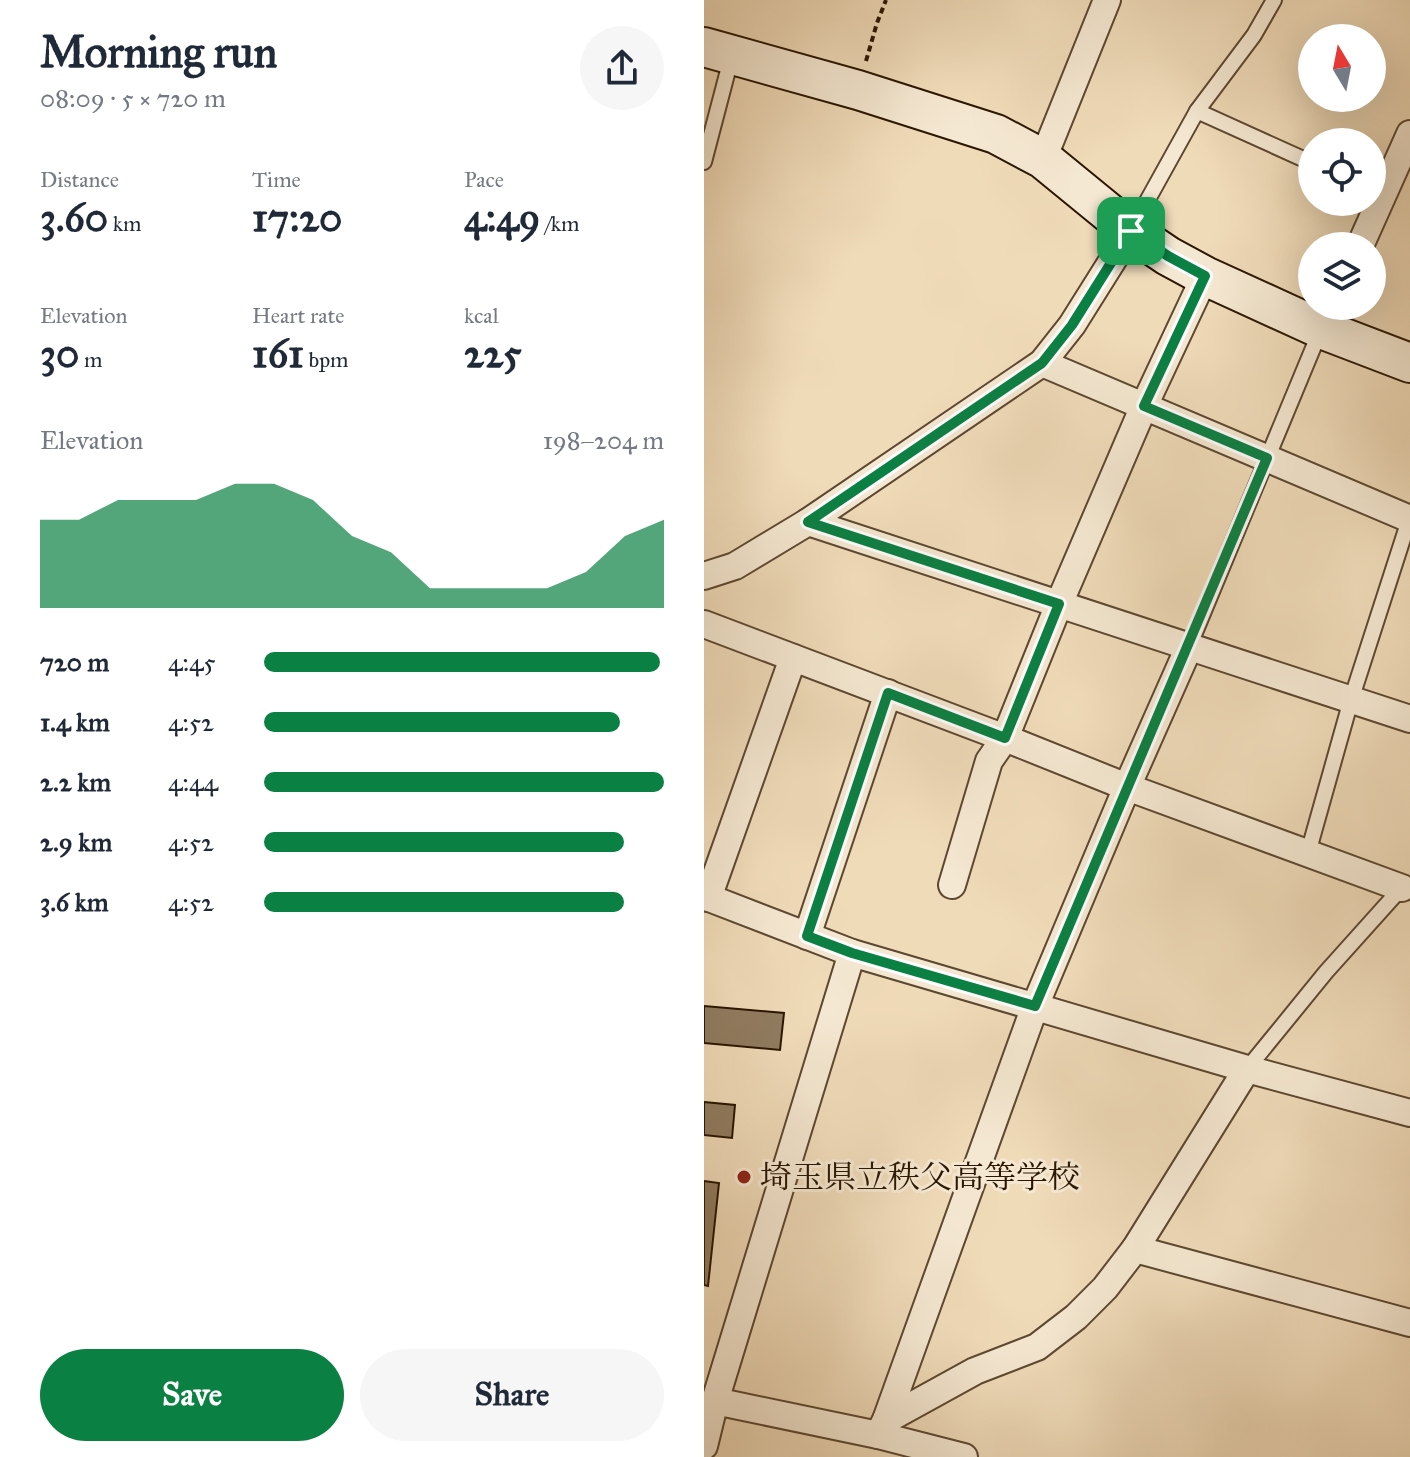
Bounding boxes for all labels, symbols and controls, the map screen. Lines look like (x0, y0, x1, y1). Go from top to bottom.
north arrow (1298, 24, 1386, 112)
map controls (1298, 24, 1386, 320)
text: Morning run (40, 25, 277, 79)
button: share (580, 26, 664, 110)
text: 08:09 · 5 × 720 m (40, 82, 226, 114)
button: locate (1298, 128, 1386, 216)
text: Distance (40, 166, 119, 193)
text: Time (252, 166, 301, 193)
text: Pace (464, 166, 504, 193)
text: 3.60 (40, 193, 108, 242)
text: 17:20 (252, 193, 342, 242)
text: 4:49 (464, 193, 540, 242)
pin (1097, 197, 1165, 265)
icon: arrive (1109, 209, 1153, 253)
text: km (108, 210, 142, 237)
text: /km (540, 210, 580, 237)
button: layers (1298, 232, 1386, 320)
text: Elevation (40, 302, 127, 329)
text: Heart rate (252, 302, 345, 329)
text: kcal (464, 302, 499, 329)
text: 30 (40, 329, 79, 378)
text: 161 (252, 329, 304, 378)
text: 225 (464, 329, 522, 378)
text: m (79, 346, 103, 373)
text: bpm (304, 346, 349, 373)
text: Elevation (40, 424, 143, 456)
text: 198–204 m (543, 424, 664, 456)
text: 720 m (40, 646, 109, 678)
text: 4:45 (168, 646, 216, 678)
text: 1.4 km (40, 706, 110, 738)
text: 4:52 (168, 706, 214, 738)
text: 2.2 km (40, 766, 111, 798)
text: 4:44 (168, 766, 218, 798)
text: 2.9 km (40, 826, 112, 858)
text: 4:52 (168, 826, 214, 858)
text: 3.6 km (40, 886, 109, 918)
text: 4:52 (168, 886, 214, 918)
place label: 埼玉県立秩父高等学校 (760, 1158, 1080, 1197)
marker: 埼玉県立秩父高等学校 (735, 1168, 753, 1186)
button: Save (40, 1349, 344, 1441)
button: Share (360, 1349, 664, 1441)

